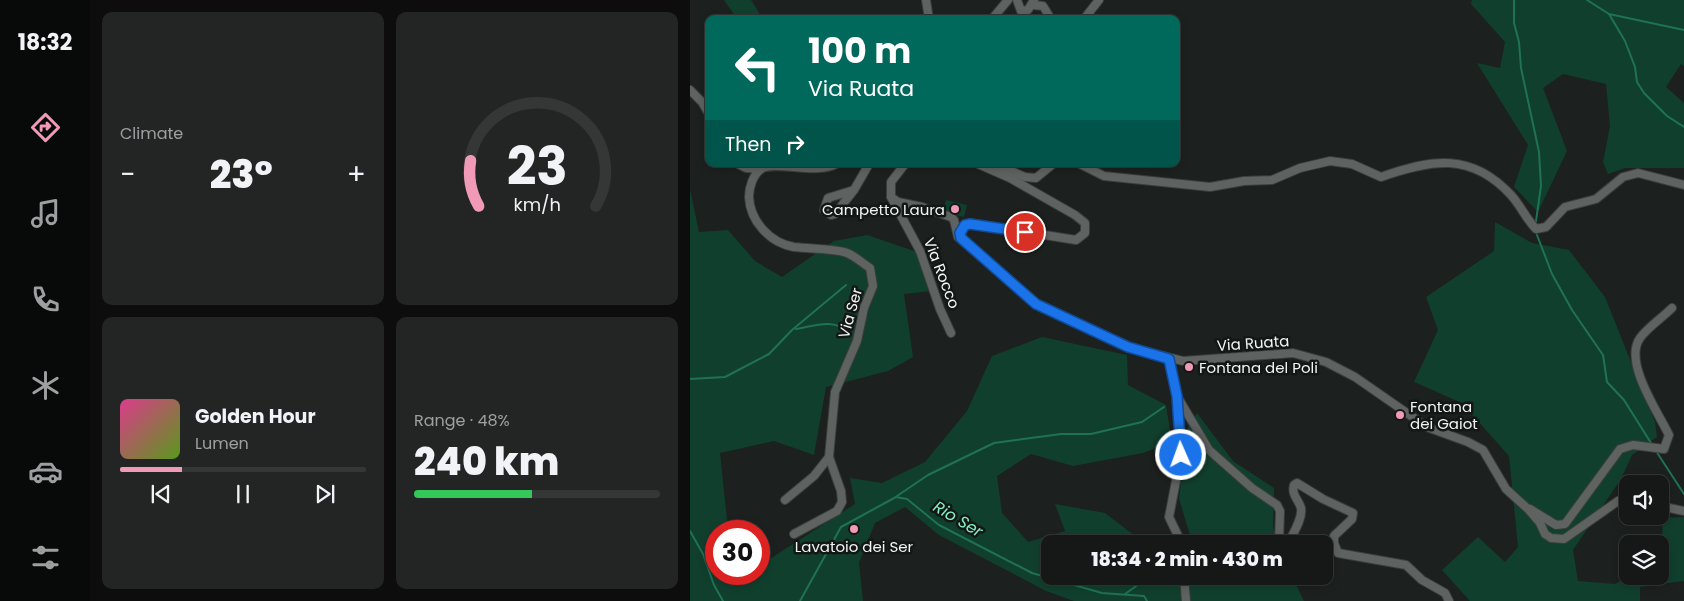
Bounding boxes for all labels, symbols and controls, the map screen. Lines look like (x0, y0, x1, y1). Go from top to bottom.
text: 100 m (808, 26, 911, 75)
text: 18:32 (18, 27, 72, 58)
icon: left (725, 35, 790, 100)
text: Via Ruata (808, 73, 914, 104)
icon: directions (28, 110, 63, 145)
text: Climate (120, 122, 183, 145)
text: 23 (506, 130, 568, 203)
icon: right (781, 130, 809, 158)
text: Then (725, 131, 771, 158)
text: 23° (210, 148, 273, 201)
text: − (120, 155, 135, 194)
text: + (347, 155, 366, 194)
text: km/h (513, 192, 561, 217)
icon: music (28, 196, 63, 231)
place label: Campetto Laura (822, 199, 945, 220)
marker: Campetto Laura (949, 203, 961, 215)
pin (1004, 211, 1046, 253)
icon: arrive (1011, 218, 1039, 246)
street label: Via Rocco (919, 234, 965, 312)
icon: phone (28, 282, 63, 317)
street label: Via Ser (833, 285, 867, 341)
street label: Via Ruata (1216, 330, 1290, 356)
place label: Fontana del Poli (1199, 357, 1318, 378)
marker: Fontana del Poli (1183, 361, 1195, 373)
icon: climate (28, 368, 63, 403)
place label: Fontana dei Gaiot (1410, 396, 1478, 434)
text: Golden Hour (195, 403, 316, 430)
text: Range · 48% (414, 409, 510, 432)
marker: Fontana dei Gaiot (1394, 409, 1406, 421)
position arrow (1154, 428, 1206, 480)
text: Lumen (195, 432, 249, 455)
text: 240 km (414, 435, 559, 488)
icon: car (28, 454, 63, 489)
map controls (1619, 475, 1669, 585)
button: sound (1619, 475, 1669, 525)
icon: previous (147, 480, 175, 508)
icon: pause (229, 480, 257, 508)
icon: next (311, 480, 339, 508)
water label: Rio Ser (929, 495, 988, 543)
speed limit sign: 30 (705, 520, 770, 585)
marker: Lavatoio dei Ser (848, 523, 860, 535)
button: layers (1619, 535, 1669, 585)
place label: Lavatoio dei Ser (795, 536, 914, 557)
icon: filters (28, 540, 63, 575)
text: 18:34 · 2 min · 430 m (1091, 546, 1283, 573)

